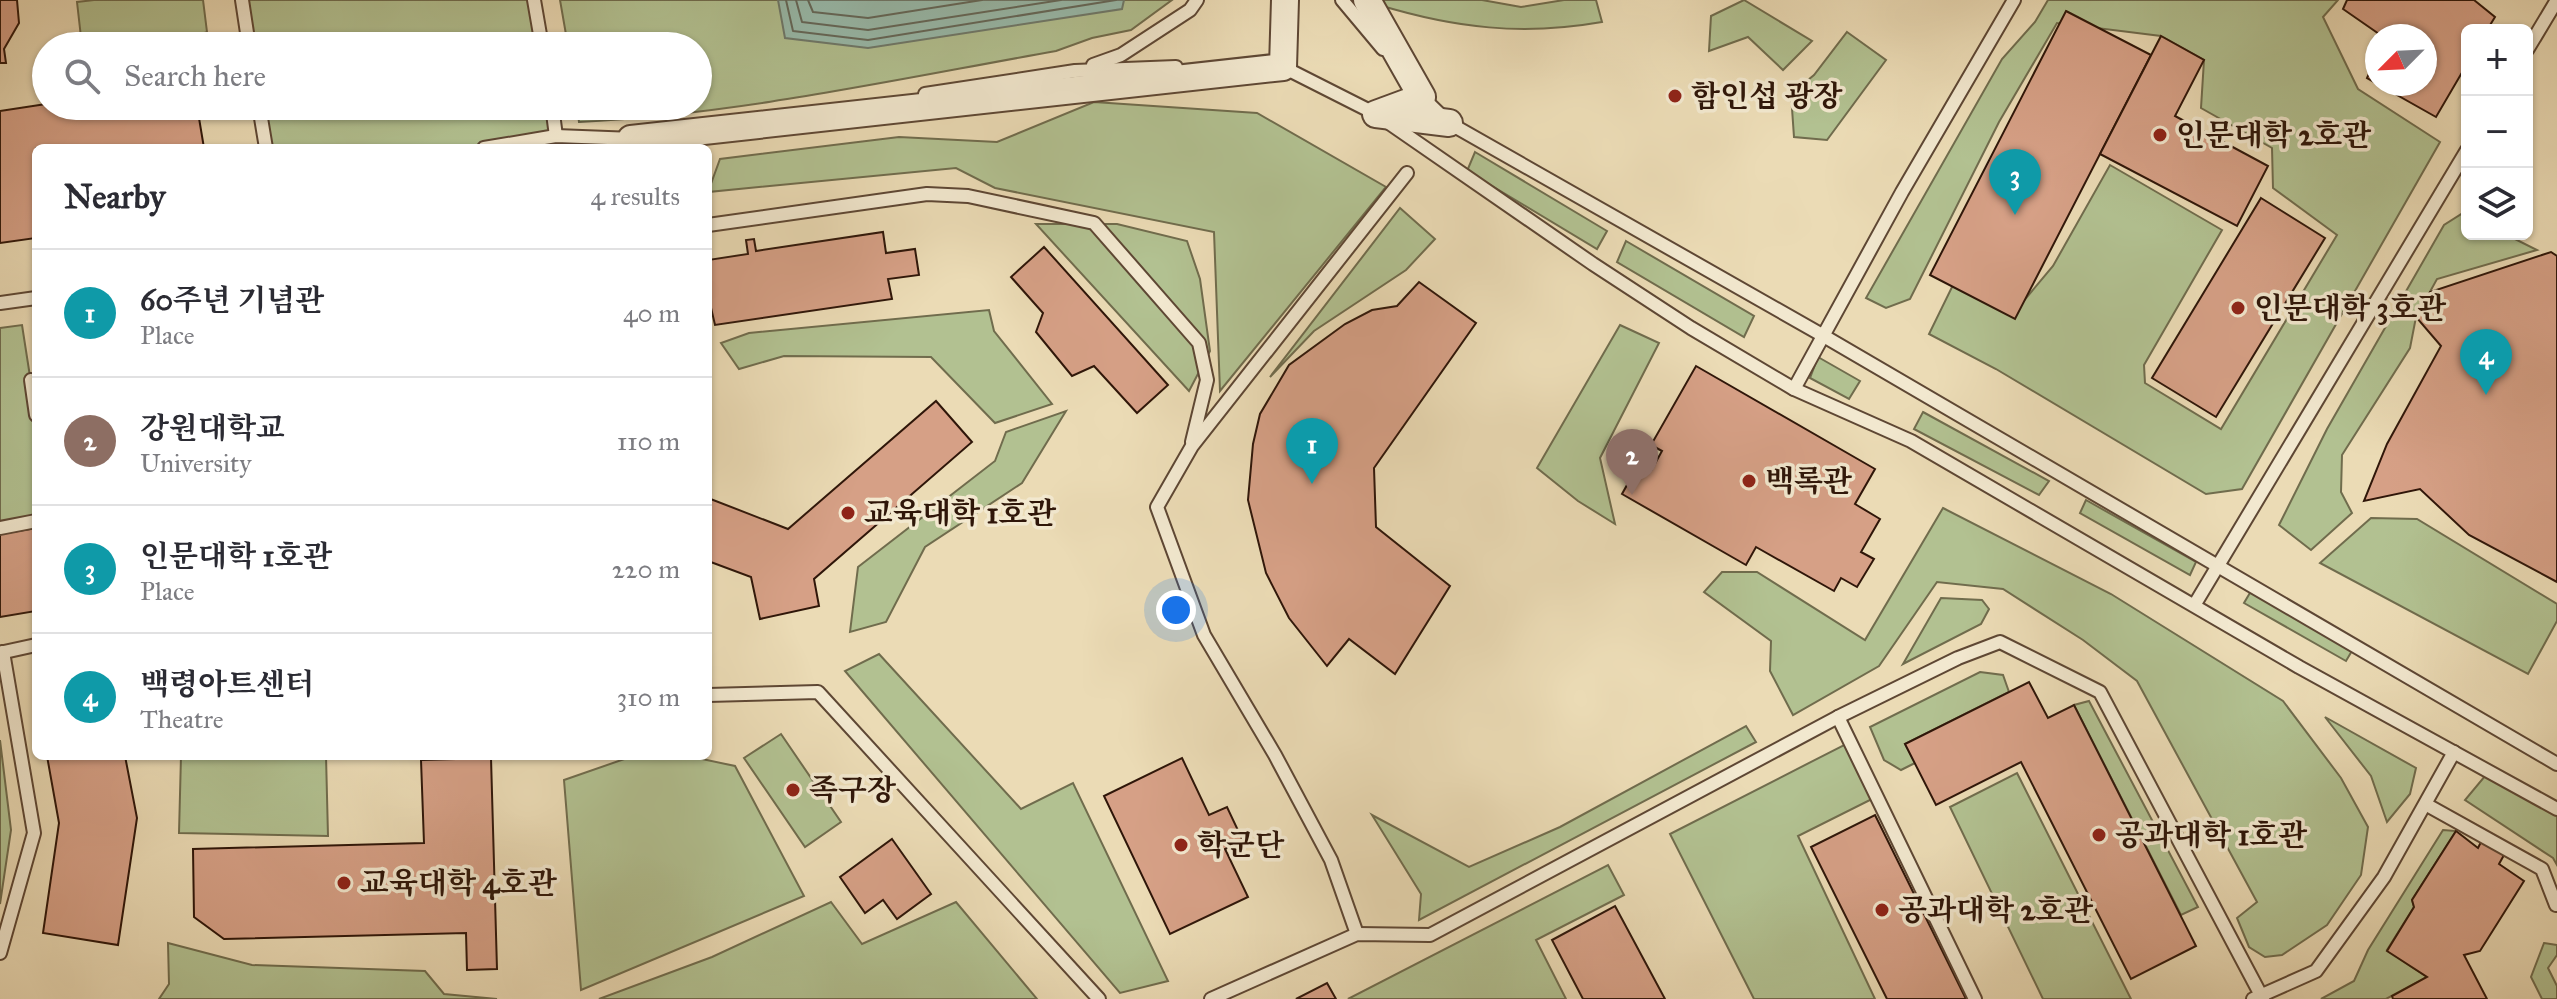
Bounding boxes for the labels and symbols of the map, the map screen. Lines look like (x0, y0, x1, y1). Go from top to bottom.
north arrow (2365, 24, 2437, 96)
place label: 함인섭 광장 (1691, 78, 1842, 114)
marker: 함인섭 광장 (1666, 87, 1684, 105)
place label: 인문대학 2호관 (2176, 117, 2371, 153)
marker: 인문대학 2호관 (2151, 126, 2169, 144)
pin: 3 (1989, 149, 2041, 215)
place label: 인문대학 3호관 (2254, 290, 2446, 326)
marker: 인문대학 3호관 (2229, 299, 2247, 317)
pin: 4 (2460, 329, 2512, 395)
pin: 1 (1286, 418, 1338, 484)
pin: 2 (1606, 429, 1658, 495)
place label: 백록관 (1765, 463, 1852, 499)
marker: 백록관 (1740, 472, 1758, 490)
place label: 교육대학 1호관 (864, 495, 1056, 531)
marker: 교육대학 1호관 (839, 504, 857, 522)
your location (1156, 590, 1196, 630)
place label: 족구장 (809, 772, 896, 808)
marker: 족구장 (784, 781, 802, 799)
place label: 공과대학 1호관 (2115, 817, 2307, 853)
marker: 공과대학 1호관 (2090, 826, 2108, 844)
place label: 학군단 (1197, 827, 1285, 863)
marker: 학군단 (1172, 836, 1190, 854)
place label: 교육대학 4호관 (360, 865, 557, 901)
marker: 교육대학 4호관 (335, 874, 353, 892)
place label: 공과대학 2호관 (1898, 892, 2093, 928)
marker: 공과대학 2호관 (1873, 901, 1891, 919)

